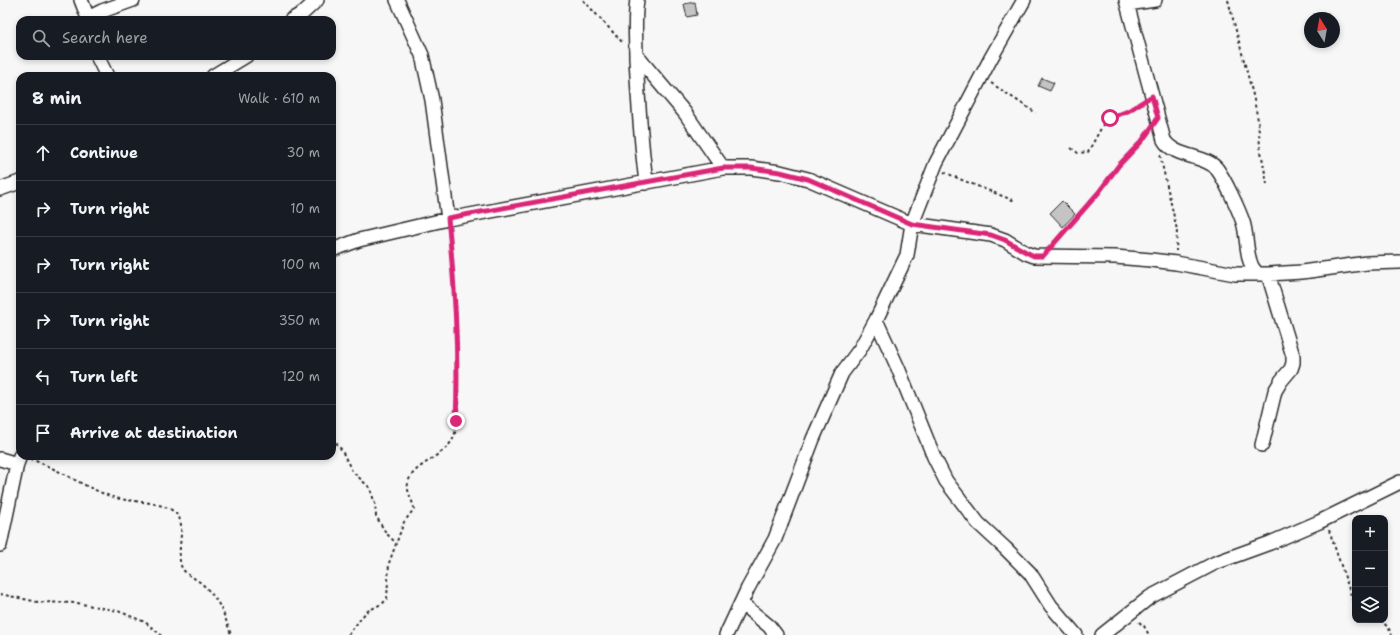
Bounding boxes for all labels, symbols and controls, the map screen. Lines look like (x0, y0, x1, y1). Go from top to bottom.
north arrow (1304, 12, 1340, 48)
search box (16, 16, 336, 60)
icon: search (30, 27, 52, 49)
text: Search here (62, 28, 148, 48)
text: 8 min (32, 87, 82, 109)
text: Walk · 610 m (238, 90, 320, 107)
route start (1101, 109, 1119, 127)
icon: ahead (32, 142, 54, 164)
text: Continue (70, 143, 138, 163)
text: 30 m (286, 144, 320, 161)
icon: right (32, 198, 54, 220)
text: Turn right (70, 199, 150, 219)
text: 10 m (290, 200, 320, 217)
icon: right (32, 254, 54, 276)
text: Turn right (70, 255, 150, 275)
text: 100 m (281, 256, 320, 273)
icon: right (32, 310, 54, 332)
text: Turn right (70, 311, 150, 331)
text: 350 m (279, 312, 320, 329)
icon: left (32, 366, 54, 388)
text: Turn left (70, 367, 138, 387)
text: 120 m (282, 368, 320, 385)
route end (447, 412, 465, 430)
icon: arrive (32, 422, 54, 444)
text: Arrive at destination (70, 423, 238, 443)
map controls (1352, 515, 1388, 623)
button: + (1352, 515, 1388, 551)
button: − (1352, 551, 1388, 587)
button: layers (1352, 587, 1388, 623)

